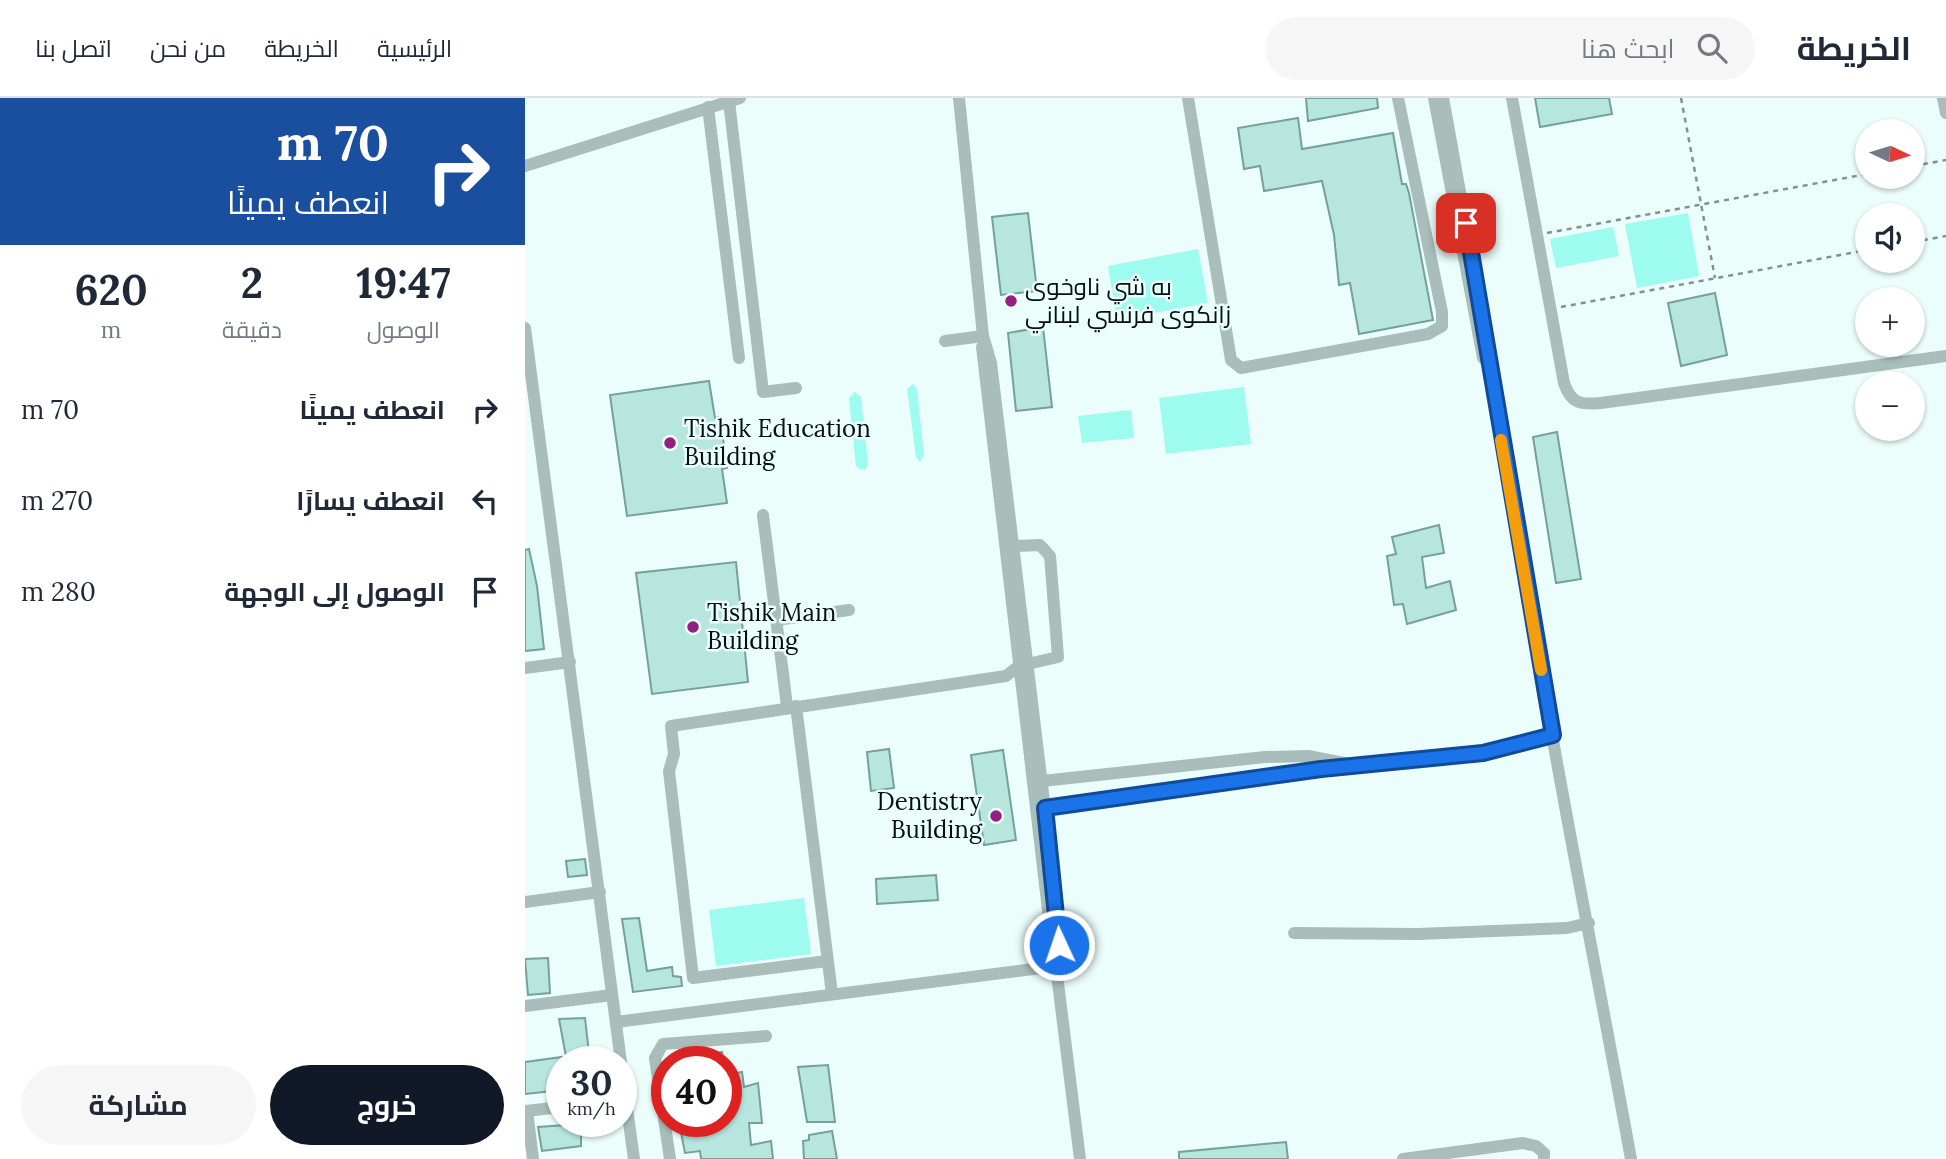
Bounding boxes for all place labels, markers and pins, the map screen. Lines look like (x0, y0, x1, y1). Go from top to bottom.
pin (1436, 193, 1496, 253)
place label: به شي ناوخوى زانكوى فرنسي لبناني (1025, 271, 1231, 334)
marker: به شي ناوخوى زانكوى فرنسي لبناني (1003, 293, 1019, 309)
place label: Tishik Education Building (684, 413, 871, 472)
marker: Tishik Education Building (662, 435, 678, 451)
place label: Tishik Main Building (707, 597, 836, 656)
marker: Tishik Main Building (685, 619, 701, 635)
place label: Dentistry Building (877, 786, 983, 845)
marker: Dentistry Building (988, 808, 1004, 824)

